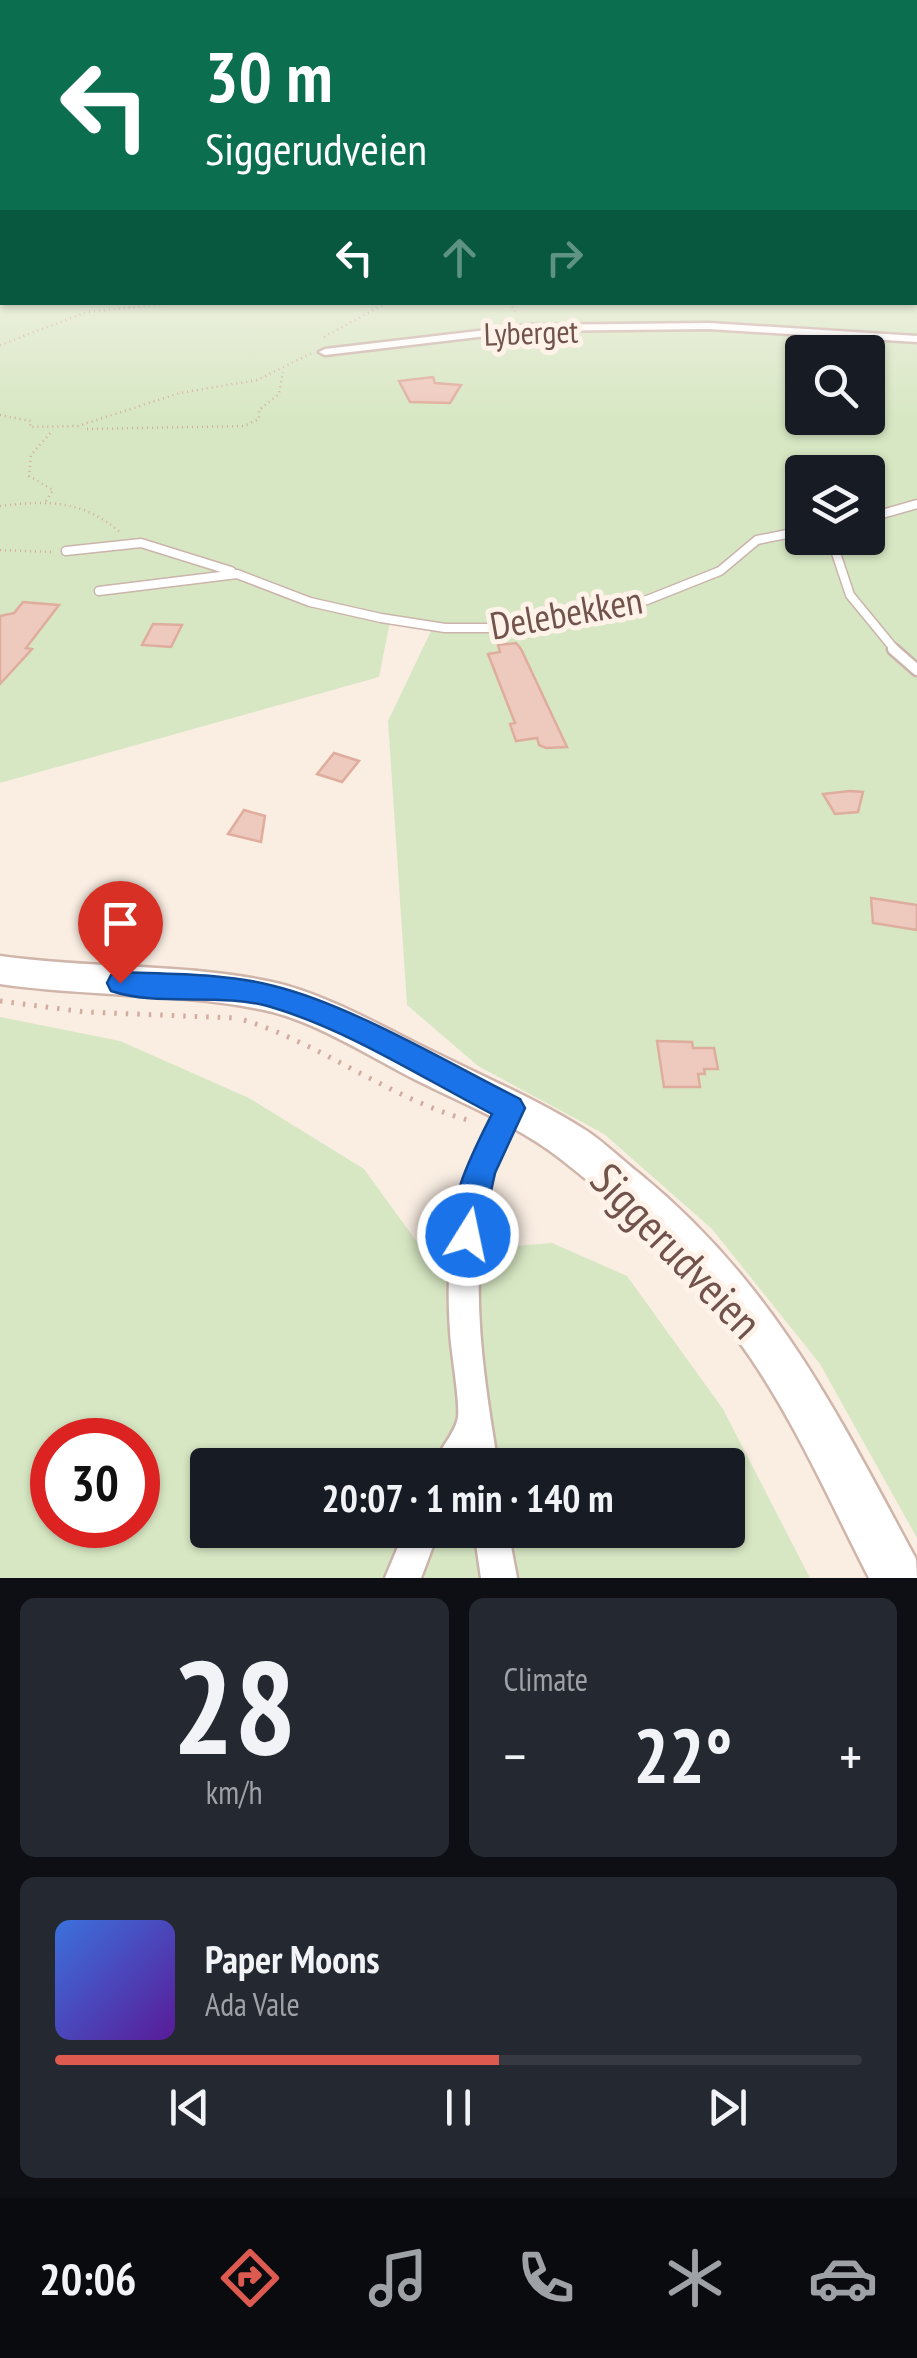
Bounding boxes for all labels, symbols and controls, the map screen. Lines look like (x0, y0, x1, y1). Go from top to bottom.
text: 30 m (205, 31, 333, 121)
icon: left (40, 40, 170, 170)
text: Siggerudveien (205, 119, 427, 177)
icon: left (327, 230, 382, 285)
icon: ahead (432, 230, 487, 285)
icon: right (537, 230, 592, 285)
street label: Lyberget (483, 309, 579, 355)
map controls (785, 335, 885, 555)
button: search (785, 335, 885, 435)
button: layers (785, 455, 885, 555)
street label: Delebekken (486, 575, 646, 649)
pin (78, 881, 163, 984)
icon: arrive (93, 896, 148, 951)
street label: Siggerudveien (579, 1150, 775, 1350)
position arrow (416, 1183, 520, 1287)
speed limit sign: 30 (30, 1418, 160, 1548)
text: 20:07 · 1 min · 140 m (321, 1473, 614, 1522)
text: 28 (172, 1622, 296, 1790)
text: Climate (504, 1658, 588, 1700)
text: 22° (633, 1707, 732, 1804)
text: − (504, 1720, 526, 1791)
text: + (839, 1720, 862, 1791)
text: km/h (206, 1771, 263, 1813)
text: Paper Moons (205, 1934, 380, 1983)
text: Ada Vale (205, 1983, 300, 2025)
icon: previous (162, 2080, 217, 2135)
icon: pause (431, 2080, 486, 2135)
icon: next (700, 2080, 755, 2135)
icon: directions (215, 2243, 285, 2313)
icon: music (363, 2243, 433, 2313)
icon: phone (511, 2243, 581, 2313)
icon: climate (660, 2243, 730, 2313)
icon: car (808, 2243, 878, 2313)
text: 20:06 (39, 2249, 136, 2307)

